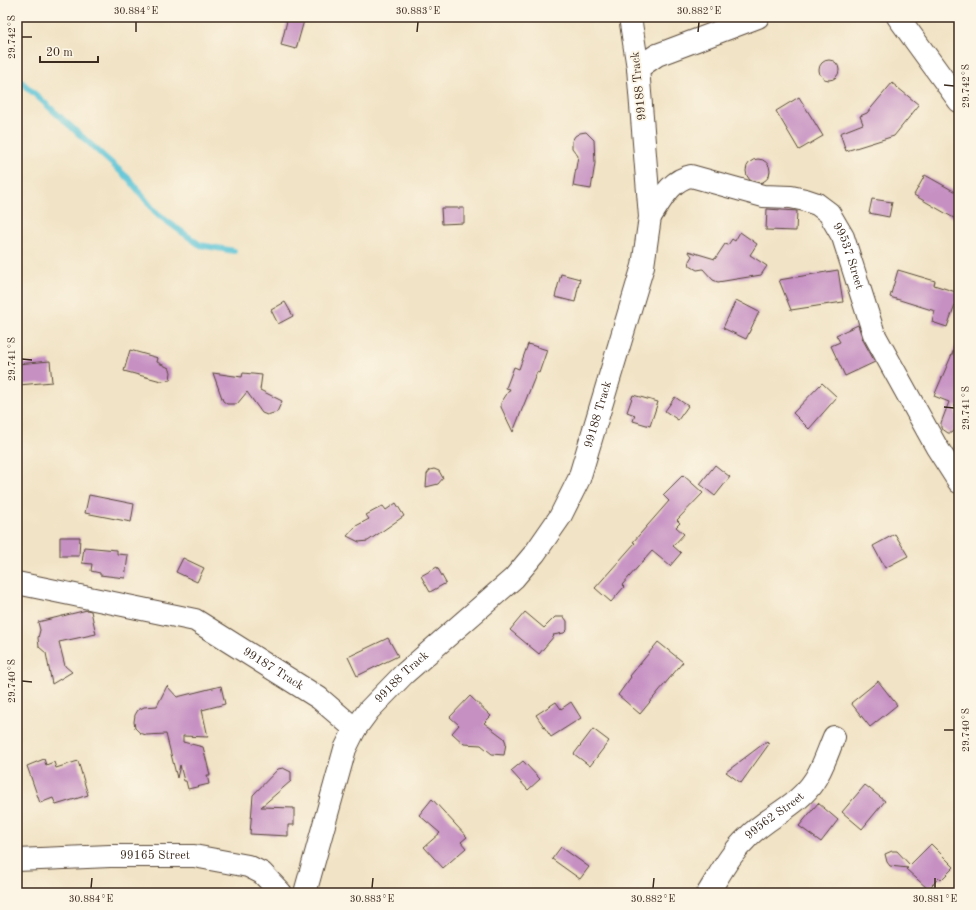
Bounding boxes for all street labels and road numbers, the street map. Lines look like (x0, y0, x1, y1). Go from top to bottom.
street label: 99188 Track (629, 51, 649, 121)
street label: 99537 Street (830, 221, 865, 291)
street label: 99188 Track (583, 380, 614, 449)
street label: 99187 Track (241, 646, 305, 693)
street label: 99188 Track (373, 649, 431, 706)
street label: 99562 Street (743, 790, 807, 842)
street label: 99165 Street (120, 849, 190, 862)

